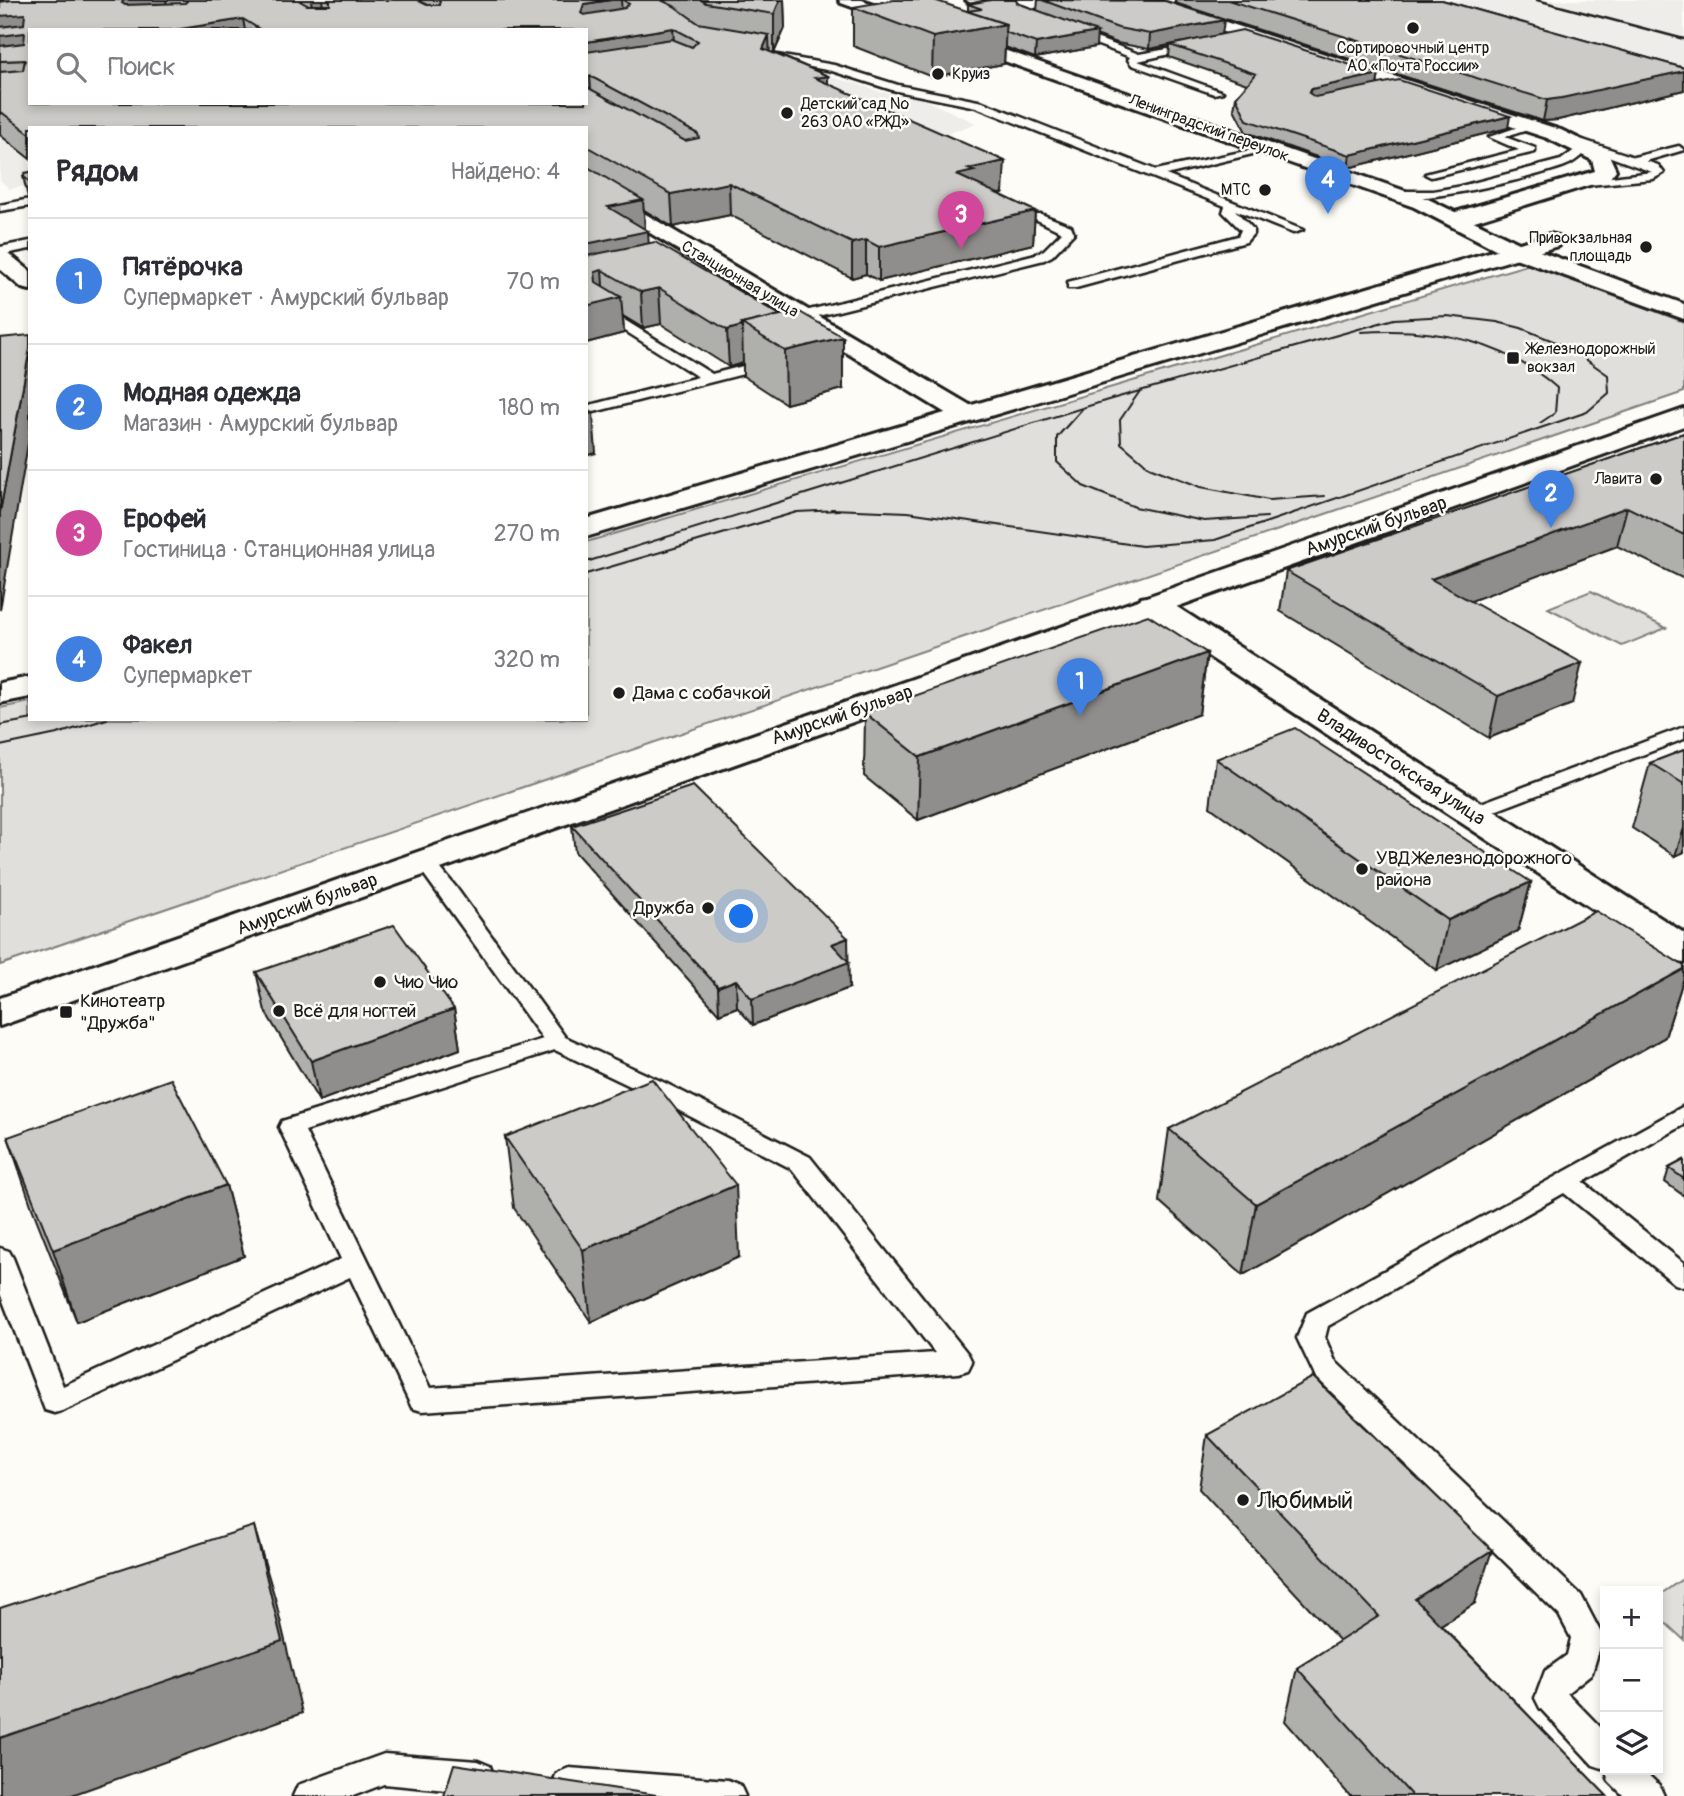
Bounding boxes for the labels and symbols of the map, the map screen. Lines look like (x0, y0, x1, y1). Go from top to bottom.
marker: Сортировочный центр АО «Почта России» (1405, 20, 1421, 36)
place label: Сортировочный центр АО «Почта России» (1337, 38, 1489, 76)
place label: Круиз (952, 64, 990, 84)
marker: Круиз (930, 66, 946, 82)
street label: Ленинградский переулок (1125, 89, 1292, 166)
place label: Детский сад № 263 ОАО «РЖД» (800, 94, 909, 132)
marker: Детский сад № 263 ОАО «РЖД» (779, 105, 795, 121)
pin: 4 (1305, 156, 1351, 214)
place label: МТС (1221, 180, 1251, 200)
marker: МТС (1257, 182, 1273, 198)
pin: 3 (938, 191, 984, 249)
place label: Привокзальная площадь (1529, 228, 1632, 266)
street label: Станционная улица (678, 236, 802, 322)
marker: Привокзальная площадь (1638, 239, 1654, 255)
place label: Железнодорожный вокзал (1524, 339, 1656, 377)
marker: Железнодорожный вокзал (1505, 350, 1521, 366)
place label: Лавита (1594, 469, 1642, 489)
pin: 2 (1528, 470, 1574, 528)
marker: Лавита (1648, 471, 1664, 487)
street label: Амурский бульвар (1302, 491, 1450, 561)
pin: 1 (1057, 658, 1103, 716)
street label: Амурский бульвар (768, 680, 916, 750)
place label: Дама с собачкой (632, 681, 771, 705)
marker: Дама с собачкой (611, 685, 627, 701)
street label: Владивостокская улица (1312, 703, 1490, 831)
place label: УВД Железнодорожного района (1376, 846, 1572, 892)
marker: УВД Железнодорожного района (1354, 861, 1370, 877)
street label: Амурский бульвар (233, 867, 381, 941)
place label: Дружба (633, 896, 694, 920)
your location (724, 899, 758, 933)
marker: Дружба (700, 900, 716, 916)
place label: Чио Чио (394, 970, 458, 994)
marker: Чио Чио (372, 974, 388, 990)
place label: Кинотеатр "Дружба" (80, 989, 165, 1035)
place label: Всё для ногтей (293, 999, 416, 1023)
marker: Всё для ногтей (271, 1003, 287, 1019)
marker: Кинотеатр "Дружба" (58, 1004, 74, 1020)
place label: Любимый (1256, 1486, 1353, 1515)
marker: Любимый (1235, 1492, 1251, 1508)

